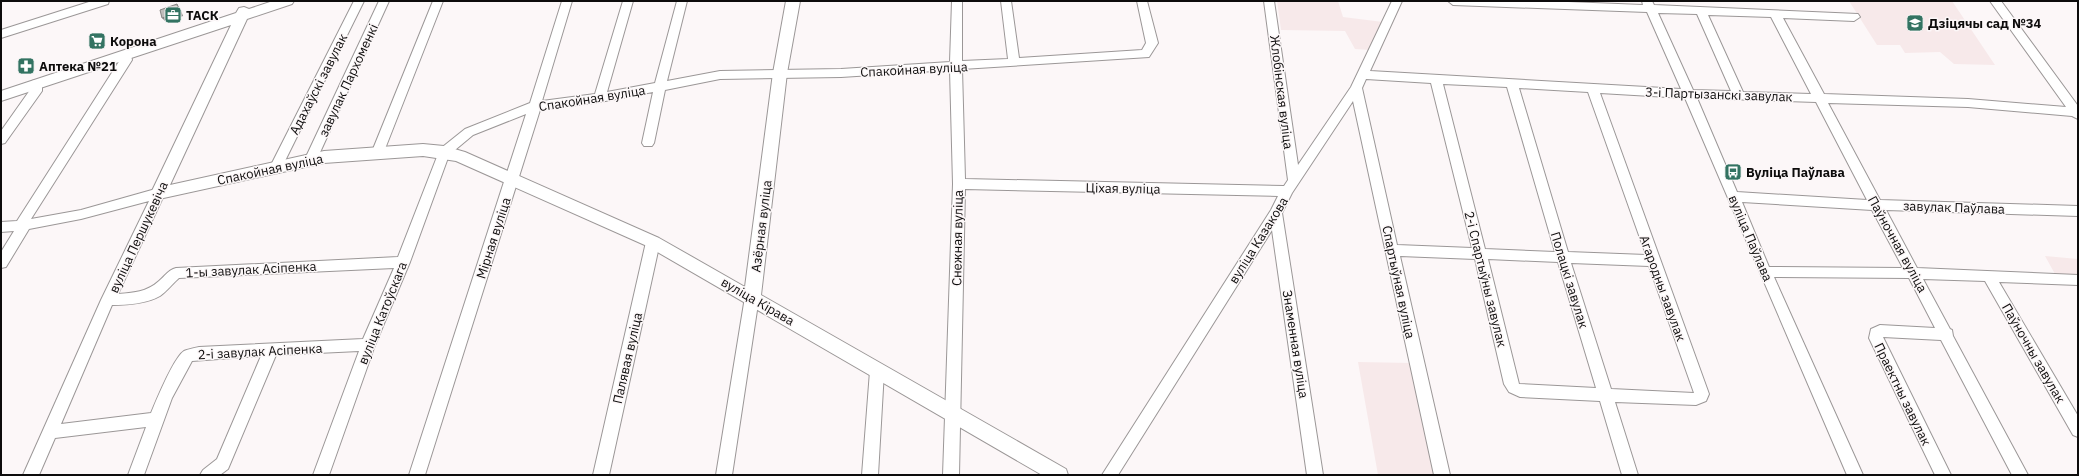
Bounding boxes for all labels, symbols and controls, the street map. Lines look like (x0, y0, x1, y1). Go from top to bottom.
office icon: ТАСК (163, 5, 183, 25)
place label: ТАСК (186, 7, 219, 24)
school or university icon: Дзіцячы сад №34 (1905, 13, 1925, 33)
place label: Дзіцячы сад №34 (1928, 15, 2042, 32)
street label: завулак Пархоменкі (315, 21, 382, 139)
supermarket icon: Корона (87, 31, 107, 51)
street label: Адахаўскі завулак (286, 31, 351, 138)
place label: Корона (110, 33, 157, 50)
street label: Жлобінская вуліца (1266, 34, 1297, 150)
pharmacy icon: Аптека №21 (16, 56, 36, 76)
place label: Аптека №21 (39, 58, 117, 75)
street label: Спакойная вуліца (860, 58, 968, 81)
street label: Спакойная вуліца (538, 82, 647, 115)
street label: 3-і Партызанскі завулак (1645, 83, 1793, 106)
street label: Спакойная вуліца (216, 150, 325, 189)
bus stop icon: Вуліца Паўлава (1723, 162, 1743, 182)
place label: Вуліца Паўлава (1746, 164, 1845, 181)
street label: вуліца Першукевіча (105, 179, 172, 296)
street label: Азёрная вуліца (747, 179, 776, 273)
street label: Ціхая вуліца (1085, 179, 1161, 198)
street label: Снежная вуліца (948, 190, 967, 286)
street label: вуліца Паўлава (1725, 192, 1776, 284)
street label: Паўночная вуліца (1864, 193, 1931, 295)
street label: вуліца Казакова (1225, 194, 1292, 287)
street label: Мірная вуліца (472, 195, 515, 281)
street label: завулак Паўлава (1903, 197, 2005, 218)
street label: 2-і Спартыўны завулак (1460, 209, 1511, 349)
street label: Спартыўная вуліца (1378, 224, 1419, 340)
street label: Полацкі завулак (1547, 230, 1592, 330)
street label: Агародны завулак (1635, 233, 1690, 344)
street label: 1-ы завулак Асіпенка (185, 258, 317, 281)
street label: вуліца Катоўскага (354, 259, 411, 367)
street label: вуліца Кірава (718, 274, 798, 329)
street label: Знаменная вуліца (1279, 289, 1312, 400)
street label: Паўночны завулак (1998, 300, 2069, 406)
street label: Палявая вуліца (609, 311, 646, 405)
street label: 2-і завулак Асіпенка (197, 340, 323, 363)
street label: Праектны завулак (1870, 340, 1935, 448)

